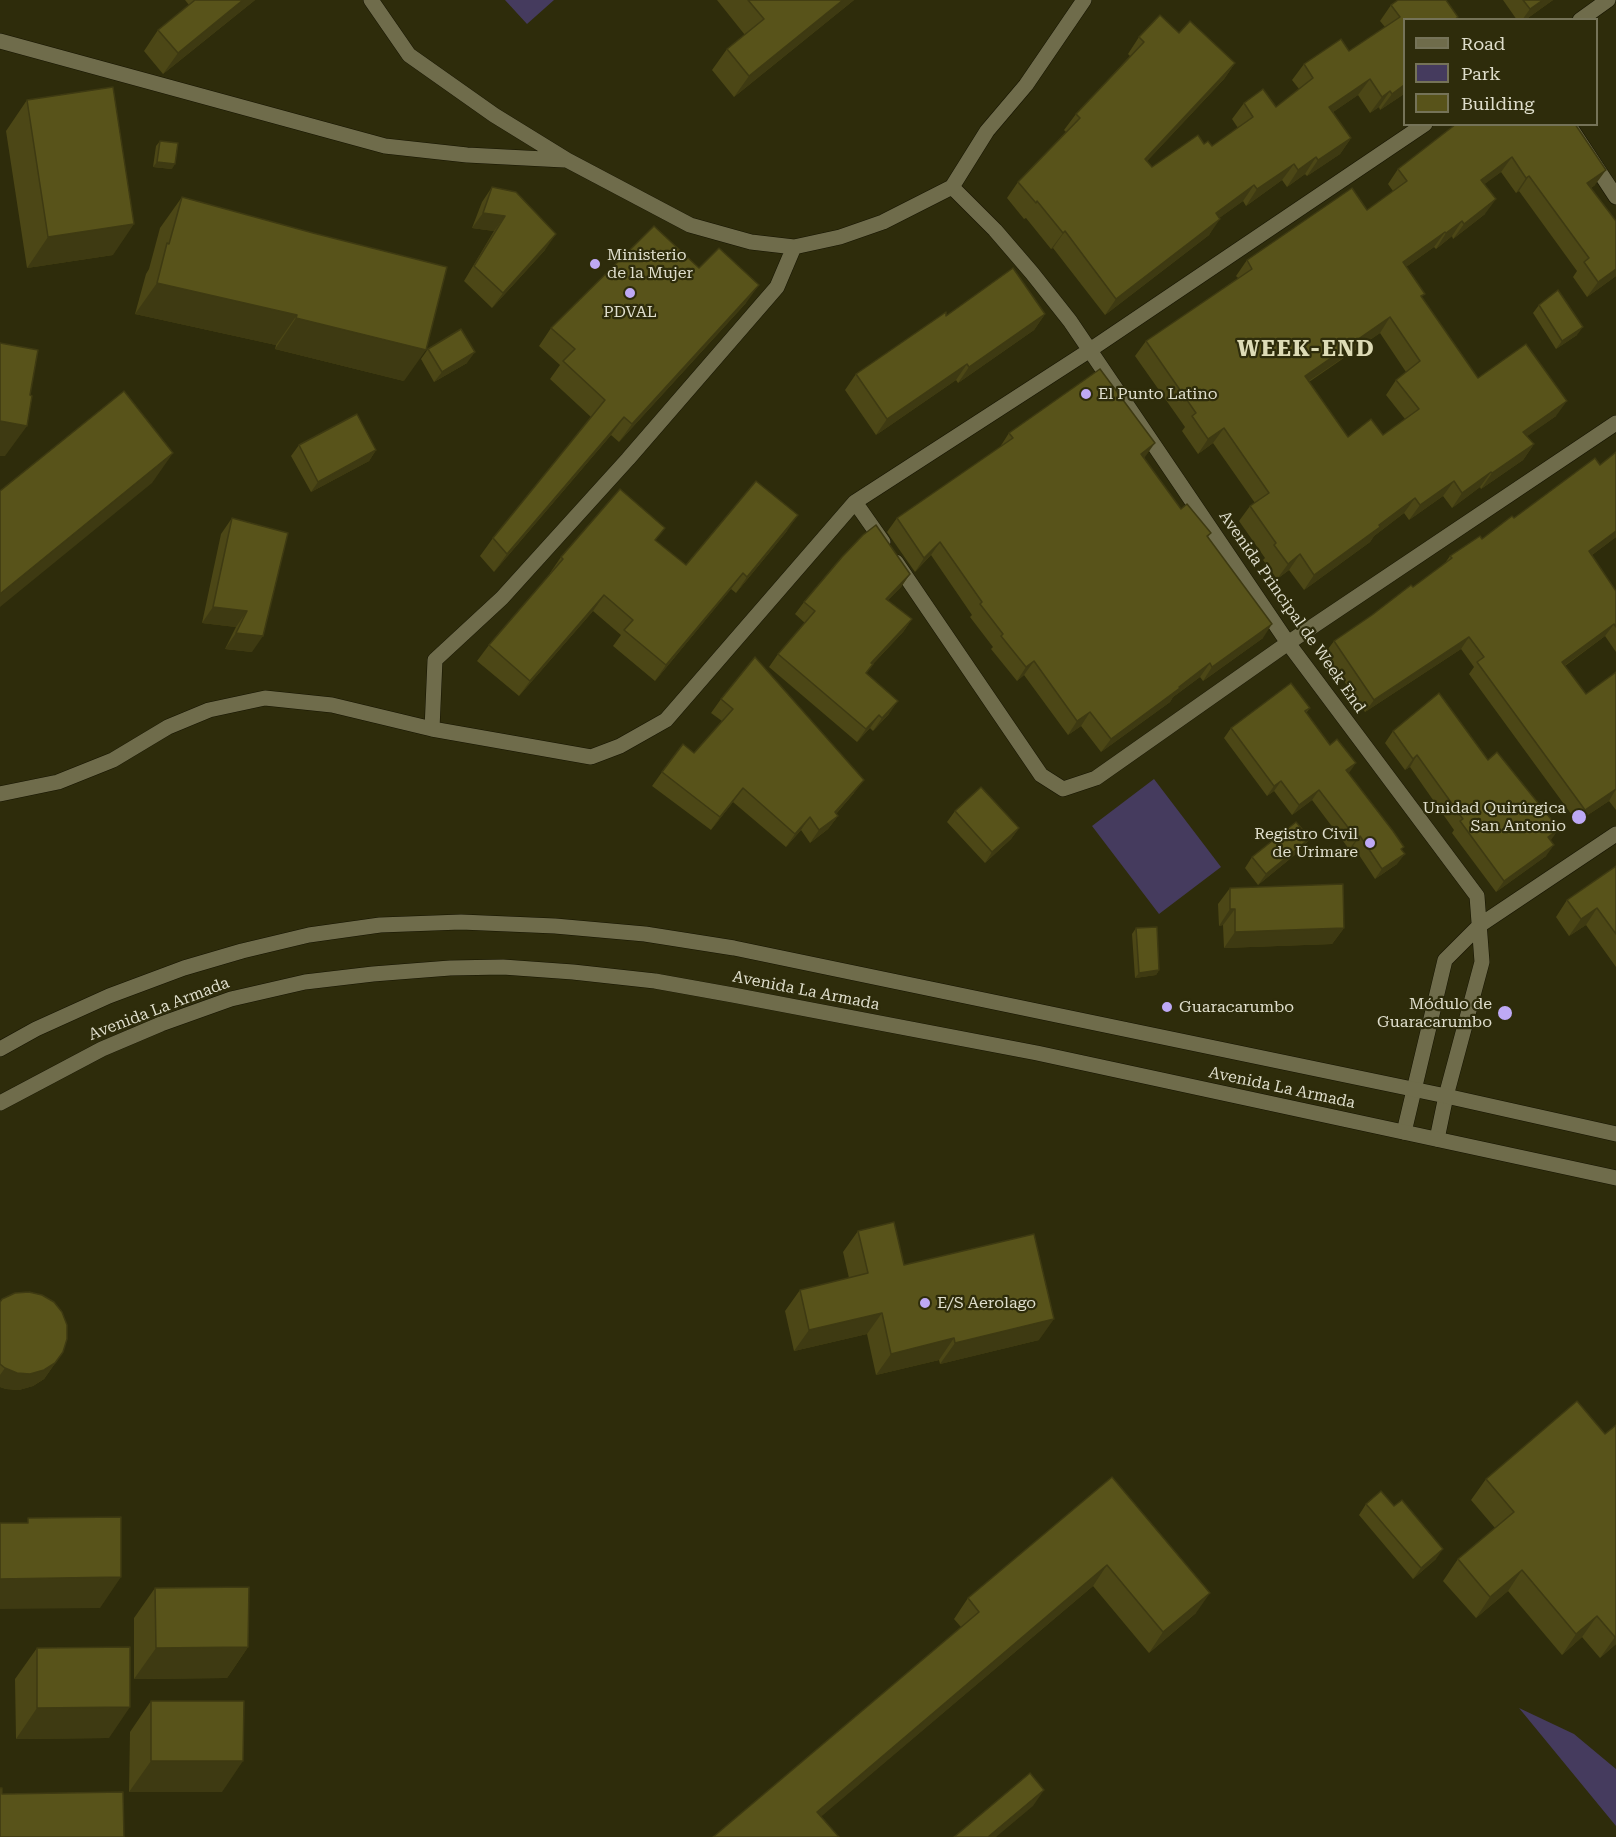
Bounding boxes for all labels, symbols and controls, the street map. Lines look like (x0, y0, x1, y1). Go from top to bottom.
legend (1403, 18, 1598, 126)
text: Road (1461, 33, 1505, 54)
text: Park (1461, 63, 1501, 84)
text: Building (1461, 93, 1535, 114)
place label: Ministerio de la Mujer (607, 245, 693, 283)
marker: Ministerio de la Mujer (588, 257, 602, 271)
marker: PDVAL (623, 286, 637, 300)
place label: PDVAL (603, 302, 657, 322)
district label: WEEK-END (1237, 337, 1375, 363)
place label: El Punto Latino (1098, 384, 1218, 404)
marker: El Punto Latino (1079, 387, 1093, 401)
street label: Avenida Principal de Week End (1215, 507, 1369, 717)
place label: Unidad Quirúrgica San Antonio (1422, 798, 1566, 836)
marker: Unidad Quirúrgica San Antonio (1570, 808, 1588, 826)
place label: Registro Civil de Urimare (1254, 824, 1358, 862)
marker: Registro Civil de Urimare (1363, 836, 1377, 850)
street label: Avenida La Armada (731, 967, 881, 1015)
street label: Avenida La Armada (86, 973, 232, 1045)
place label: Módulo de Guaracarumbo (1377, 994, 1492, 1032)
place label: Guaracarumbo (1179, 997, 1294, 1017)
marker: Guaracarumbo (1160, 1000, 1174, 1014)
marker: Módulo de Guaracarumbo (1496, 1004, 1514, 1022)
street label: Avenida La Armada (1207, 1063, 1357, 1113)
place label: E/S Aerolago (937, 1293, 1036, 1313)
marker: E/S Aerolago (918, 1296, 932, 1310)

